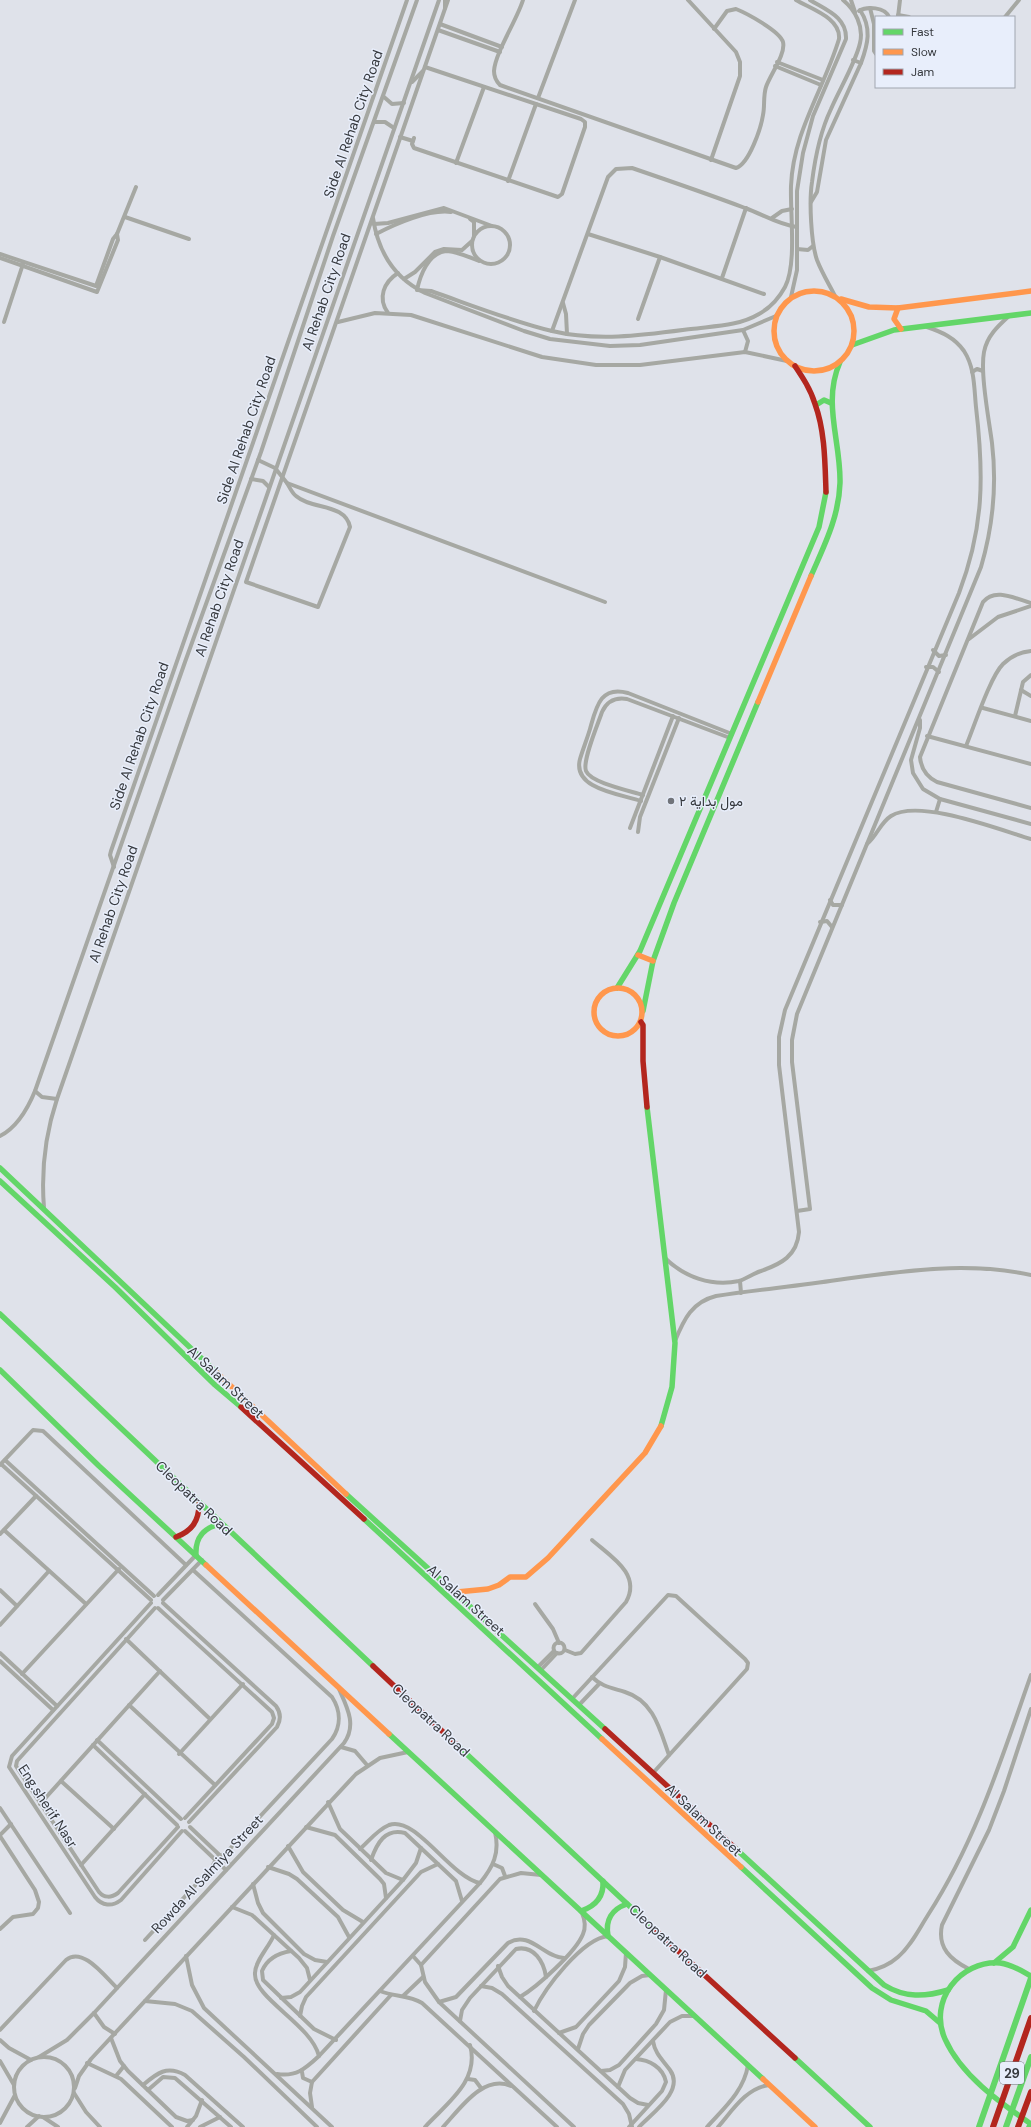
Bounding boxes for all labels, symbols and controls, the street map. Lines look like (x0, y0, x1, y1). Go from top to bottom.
legend (875, 16, 1015, 88)
text: Fast (911, 24, 934, 40)
text: Slow (911, 44, 937, 60)
street label: Side Al Rehab City Road (319, 48, 387, 200)
text: Jam (911, 64, 934, 80)
street label: Al Rehab City Road (297, 231, 355, 353)
street label: Side Al Rehab City Road (212, 354, 280, 506)
street label: Al Rehab City Road (190, 537, 248, 659)
street label: Side Al Rehab City Road (105, 660, 173, 812)
place label: مول بداية ۲ (679, 792, 743, 811)
marker: مول بداية ۲ (666, 796, 676, 806)
street label: Al Rehab City Road (84, 843, 142, 965)
street label: Al Salam Street (184, 1342, 268, 1422)
street label: Cleopatra Road (152, 1457, 236, 1539)
street label: Al Salam Street (423, 1560, 509, 1640)
street label: Cleopatra Road (388, 1679, 474, 1761)
street label: Eng.sherif Nasr (14, 1761, 82, 1851)
street label: Al Salam Street (662, 1780, 746, 1860)
street label: Rowda Al Salmiya Street (147, 1811, 267, 1937)
street label: Cleopatra Road (625, 1900, 711, 1982)
road number: 29 (1000, 2062, 1024, 2084)

